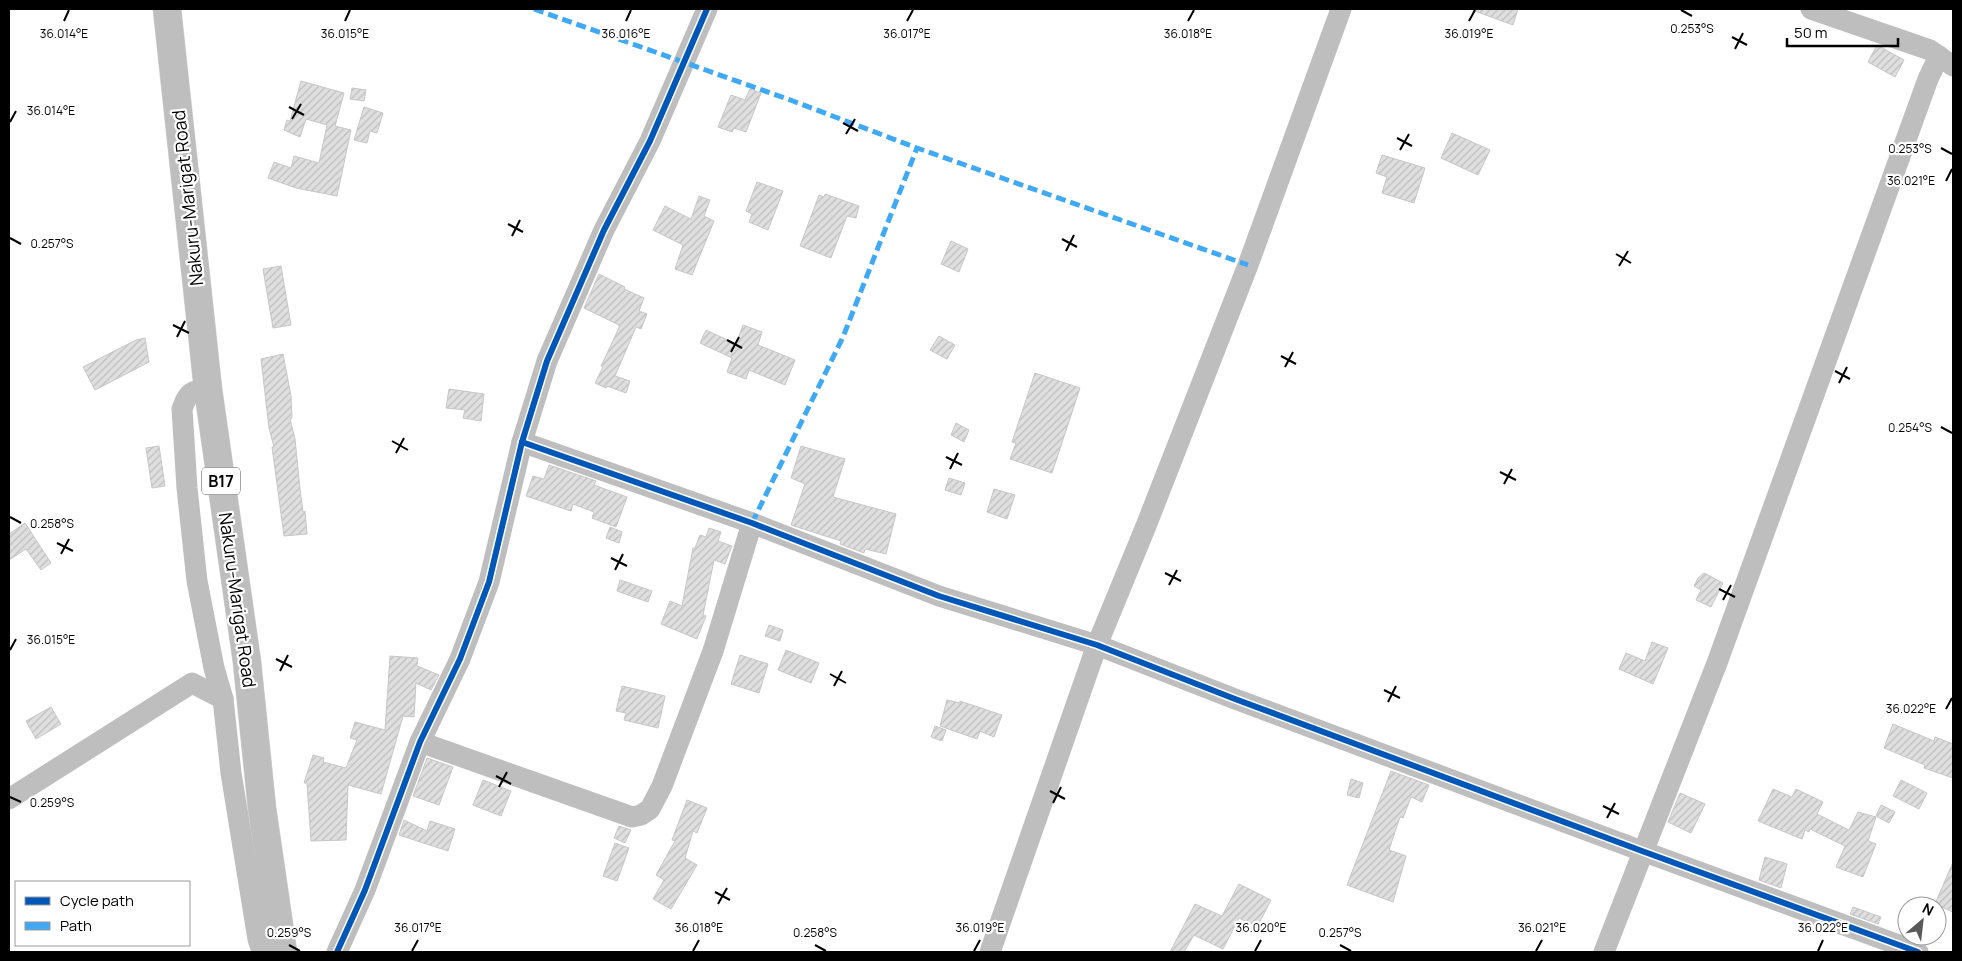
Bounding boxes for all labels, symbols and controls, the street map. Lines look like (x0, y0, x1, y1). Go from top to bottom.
scale bar (1787, 15, 1898, 47)
text: 0.253°S (1670, 20, 1714, 37)
text: 50 m (1794, 22, 1828, 43)
text: 36.014°E (40, 25, 88, 42)
text: 36.015°E (321, 25, 369, 42)
text: 36.016°E (602, 25, 651, 42)
text: 36.017°E (883, 25, 931, 42)
text: 36.018°E (1164, 25, 1212, 42)
text: 36.019°E (1445, 25, 1494, 42)
text: 36.014°E (27, 102, 75, 119)
street label: Nakuru-Marigat Road (166, 109, 208, 287)
text: 0.253°S (1888, 140, 1932, 157)
text: 36.021°E (1887, 172, 1935, 189)
text: 0.257°S (31, 235, 73, 252)
text: 0.254°S (1888, 419, 1932, 436)
road number: B17 (202, 468, 240, 494)
street label: Nakuru-Marigat Road (214, 511, 262, 689)
text: 0.258°S (30, 515, 74, 532)
text: 36.015°E (27, 631, 75, 648)
text: 36.022°E (1886, 700, 1936, 717)
text: 0.259°S (30, 794, 74, 811)
legend (15, 881, 190, 946)
text: Cycle path (60, 890, 134, 911)
north arrow (1897, 896, 1947, 946)
text: N (1919, 898, 1937, 920)
text: Path (60, 915, 92, 936)
text: 36.017°E (394, 919, 442, 936)
text: 36.018°E (675, 919, 723, 936)
text: 36.019°E (956, 919, 1005, 936)
text: 36.020°E (1236, 919, 1287, 936)
text: 36.021°E (1518, 919, 1566, 936)
text: 36.022°E (1798, 919, 1848, 936)
text: 0.259°S (267, 924, 311, 941)
text: 0.258°S (793, 924, 837, 941)
text: 0.257°S (1319, 924, 1361, 941)

